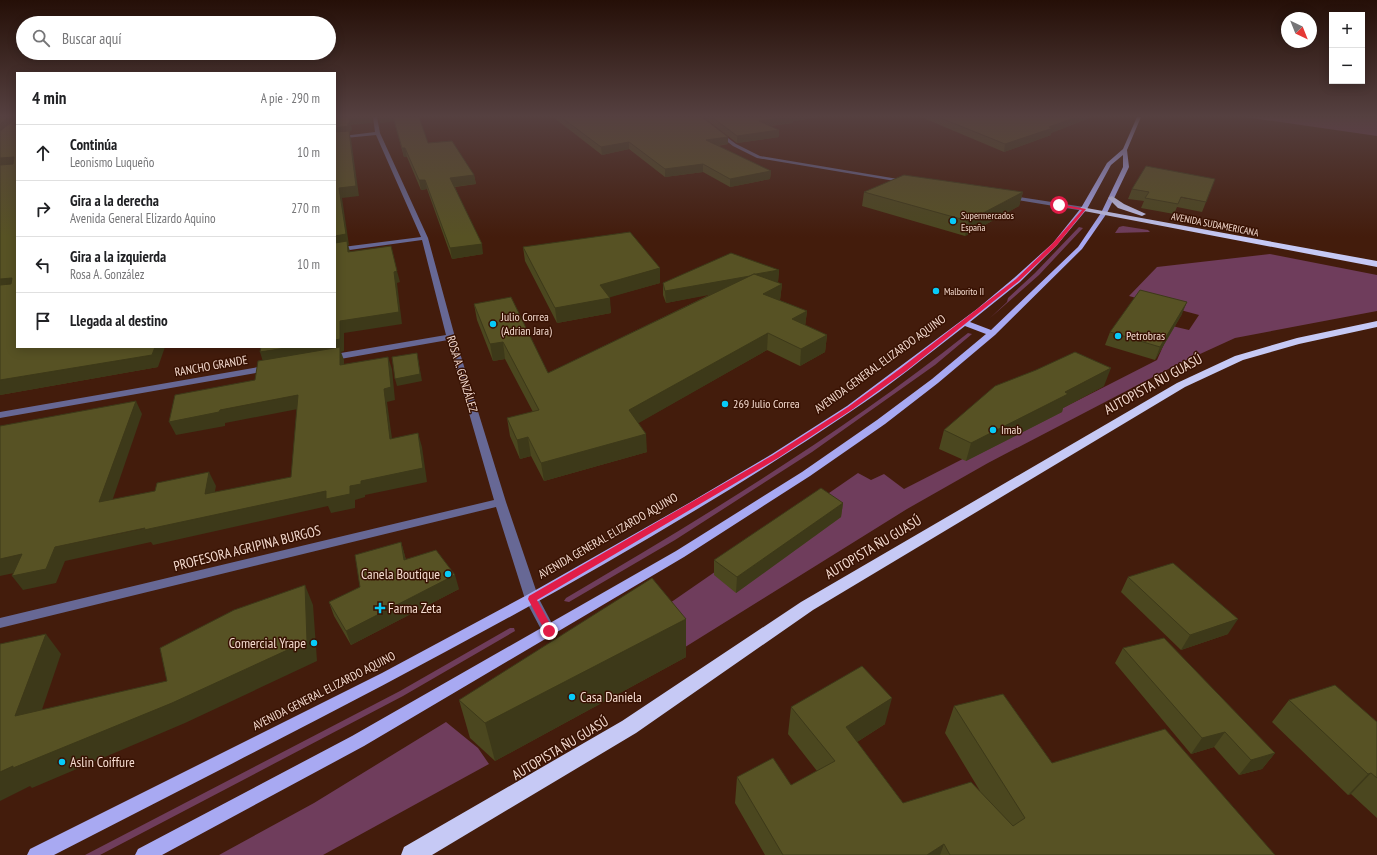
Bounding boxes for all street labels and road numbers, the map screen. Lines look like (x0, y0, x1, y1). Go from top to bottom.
street label: AVENIDA SUDAMERICANA (1170, 210, 1260, 239)
street label: AVENIDA GENERAL ELIZARDO AQUINO (811, 311, 949, 416)
street label: ROSA A. GONZÁLEZ (444, 334, 481, 414)
street label: AUTOPISTA ÑU GUASÚ (1101, 350, 1205, 418)
street label: RANCHO GRANDE (173, 352, 248, 379)
street label: AVENIDA GENERAL ELIZARDO AQUINO (535, 489, 681, 582)
street label: AUTOPISTA ÑU GUASÚ (821, 511, 925, 583)
street label: PROFESORA AGRIPINA BURGOS (171, 521, 323, 575)
street label: AVENIDA GENERAL ELIZARDO AQUINO (250, 648, 398, 733)
street label: AUTOPISTA ÑU GUASÚ (508, 712, 612, 784)

